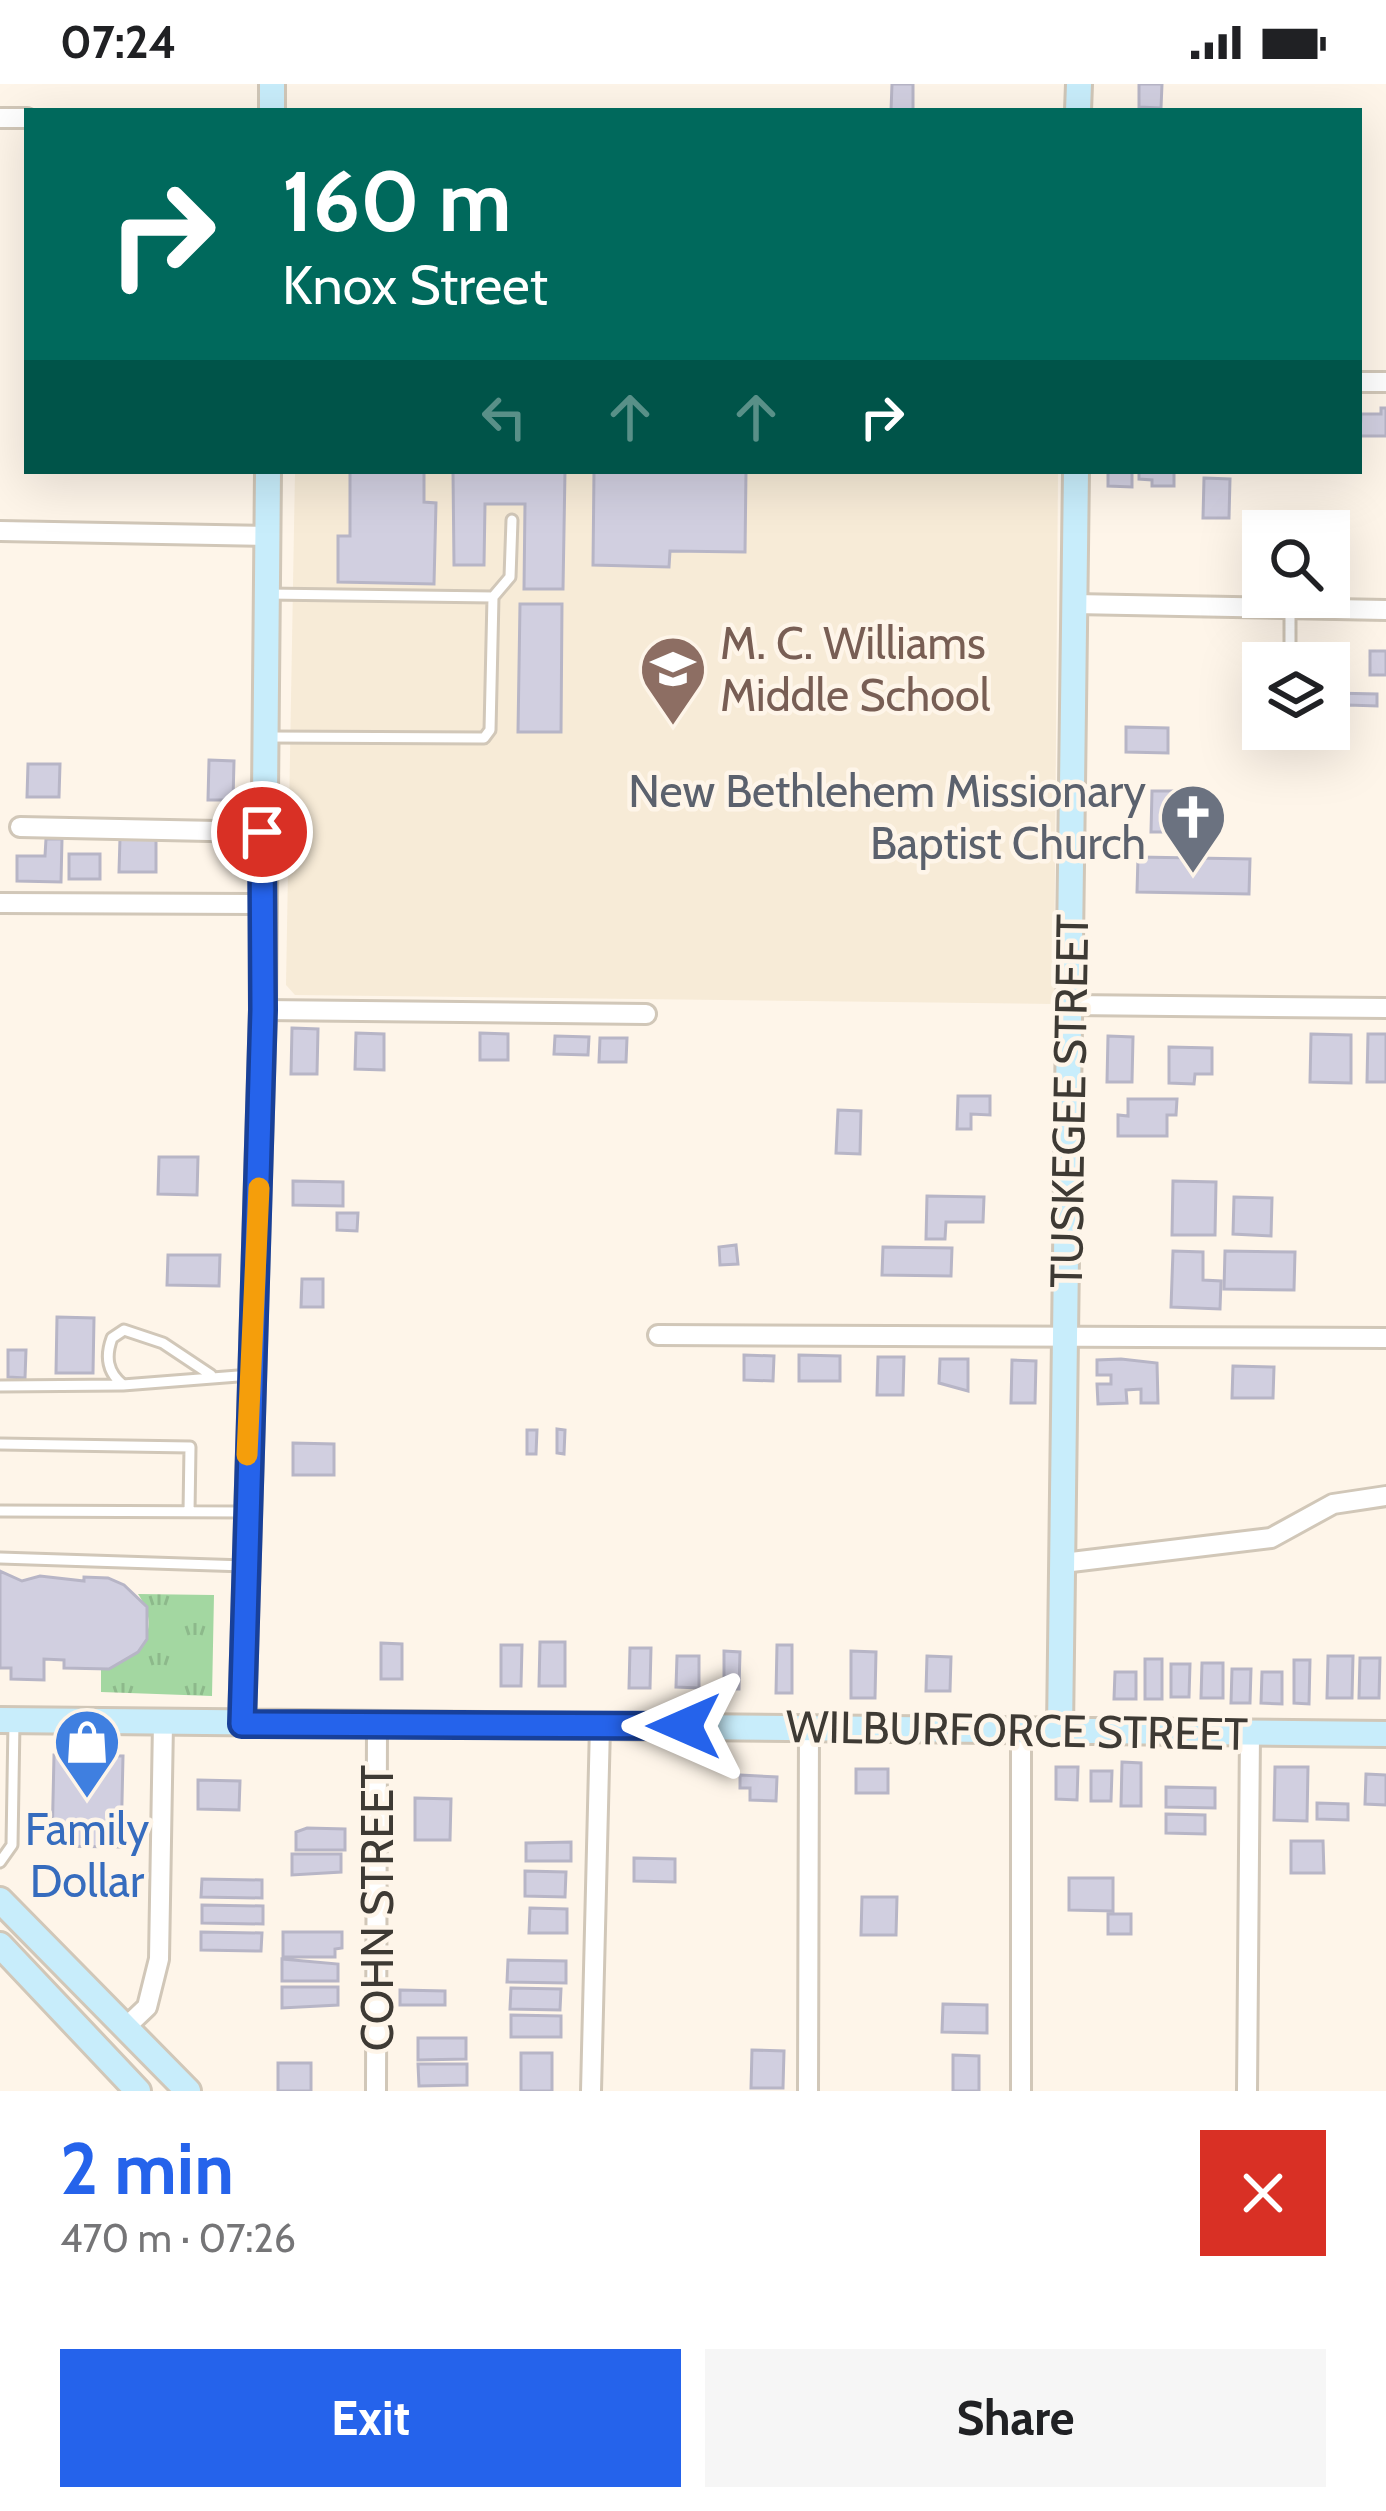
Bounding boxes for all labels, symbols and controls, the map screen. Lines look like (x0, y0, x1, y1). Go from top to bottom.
text: 07:24 (60, 15, 176, 69)
text: 160 m (282, 150, 511, 252)
icon: right (84, 156, 240, 312)
text: Knox Street (282, 252, 548, 318)
icon: left (471, 384, 537, 450)
icon: ahead (597, 384, 663, 450)
icon: ahead (723, 384, 789, 450)
icon: right (849, 384, 915, 450)
map controls (1242, 510, 1350, 750)
button: search (1242, 510, 1350, 618)
place label: M. C. Williams Middle School (720, 616, 991, 722)
school or university icon: M. C. Williams Middle School (638, 634, 708, 728)
button: layers (1242, 642, 1350, 750)
place label: New Bethlehem Missionary Baptist Church (628, 764, 1146, 870)
pin (211, 781, 313, 883)
church icon: New Bethlehem Missionary Baptist Church (1158, 782, 1228, 876)
icon: arrive (229, 799, 295, 865)
street label: TUSKEGEE STREET (1039, 913, 1099, 1289)
position arrow (621, 1663, 747, 1789)
street label: WILBURFORCE STREET (785, 1699, 1249, 1761)
shop icon: Family Dollar (52, 1707, 122, 1801)
street label: COHN STREET (350, 1765, 404, 2051)
place label: Family Dollar (25, 1802, 150, 1908)
text: 2 min (60, 2125, 234, 2212)
button: close (1200, 2130, 1326, 2256)
text: 470 m · 07:26 (60, 2214, 296, 2262)
button: Exit (60, 2349, 681, 2487)
button: Share (705, 2349, 1326, 2487)

